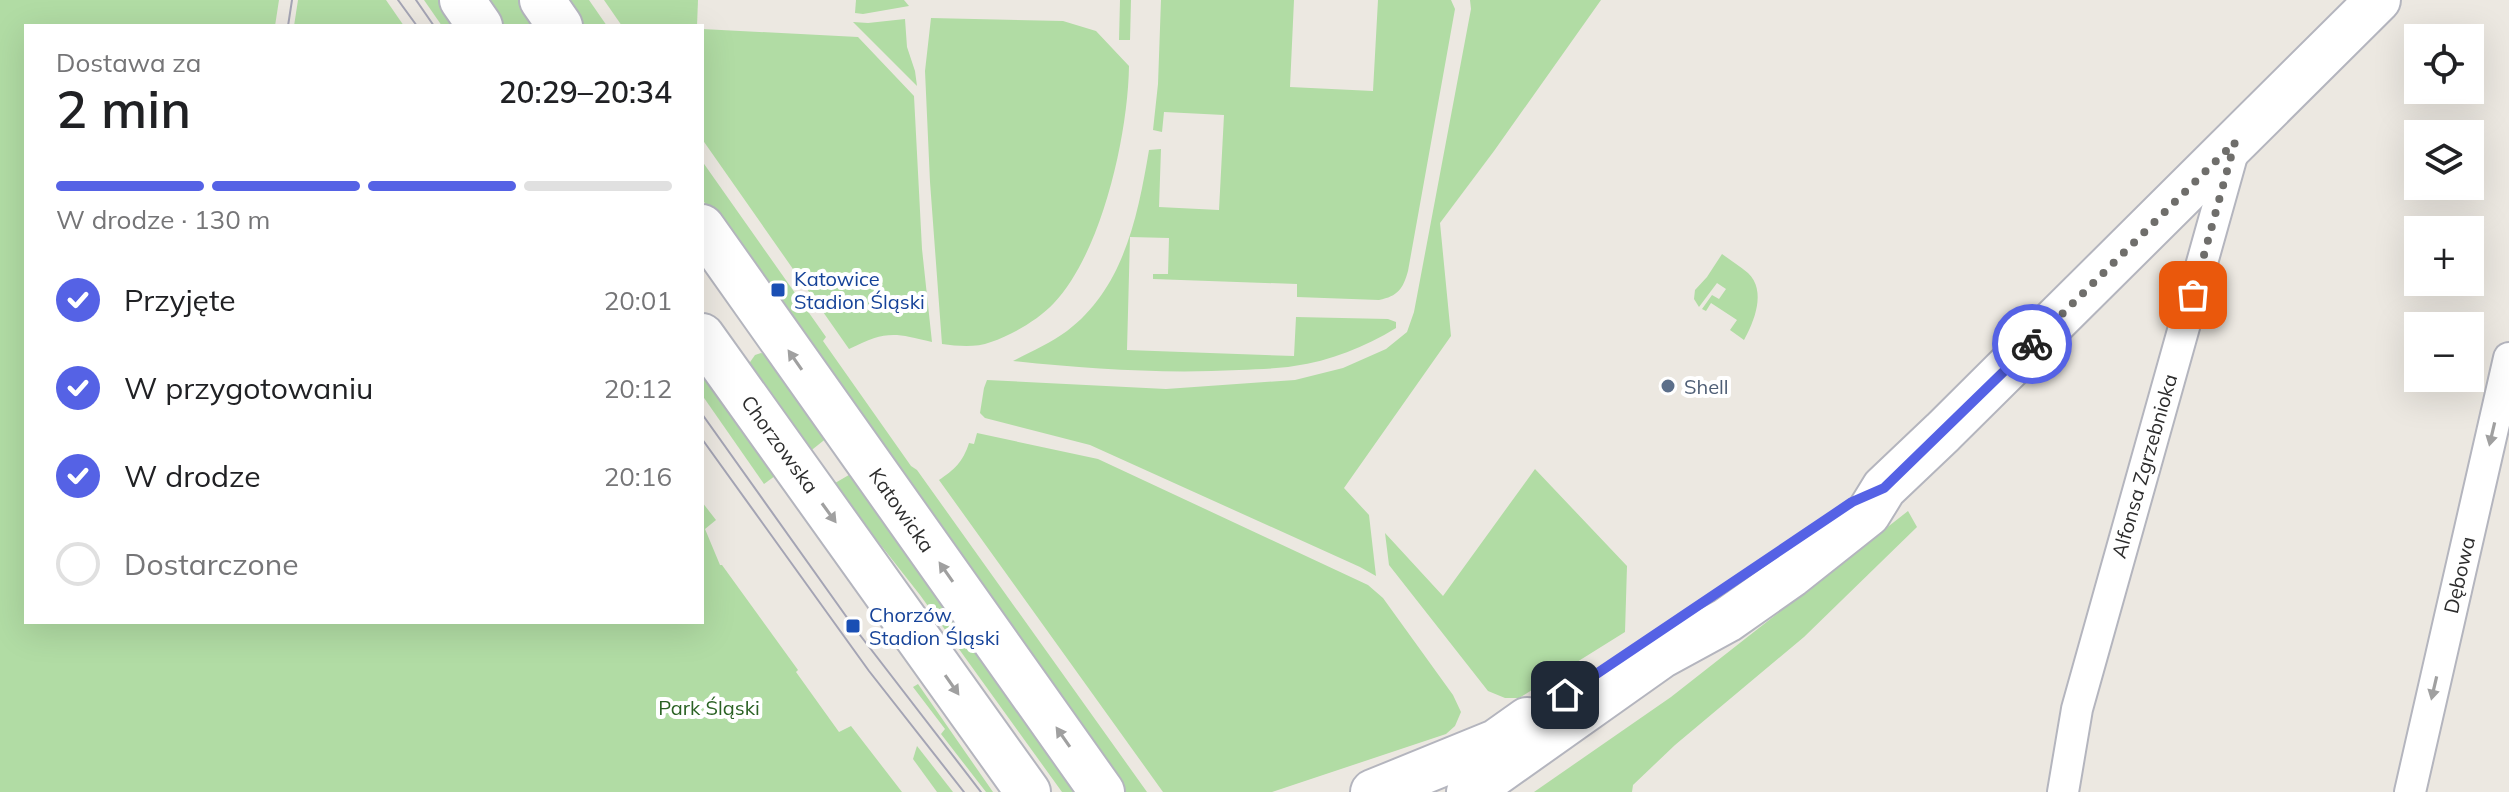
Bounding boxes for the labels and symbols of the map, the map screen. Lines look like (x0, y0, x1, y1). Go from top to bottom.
pin (2159, 261, 2227, 329)
place label: Katowice Stadion Śląski (794, 266, 925, 314)
marker: Katowice Stadion Śląski (769, 281, 787, 299)
courier (1992, 304, 2072, 384)
one-way arrow (787, 349, 803, 371)
street label: Alfonsa Zgrzebnioka (2106, 371, 2182, 561)
place label: Shell (1684, 374, 1729, 399)
marker: Shell (1659, 377, 1677, 395)
street label: Chorzowska (736, 390, 824, 498)
one-way arrow (2485, 422, 2498, 447)
street label: Katowicka (864, 463, 940, 557)
one-way arrow (821, 502, 836, 523)
street label: Dębowa (2438, 534, 2480, 616)
one-way arrow (939, 562, 954, 583)
place label: Chorzów Stadion Śląski (869, 602, 1000, 650)
marker: Chorzów Stadion Śląski (844, 617, 862, 635)
pin (1531, 661, 1599, 729)
one-way arrow (944, 675, 959, 696)
one-way arrow (2427, 675, 2440, 700)
park label: Park Śląski (658, 695, 760, 720)
one-way arrow (1055, 726, 1071, 747)

